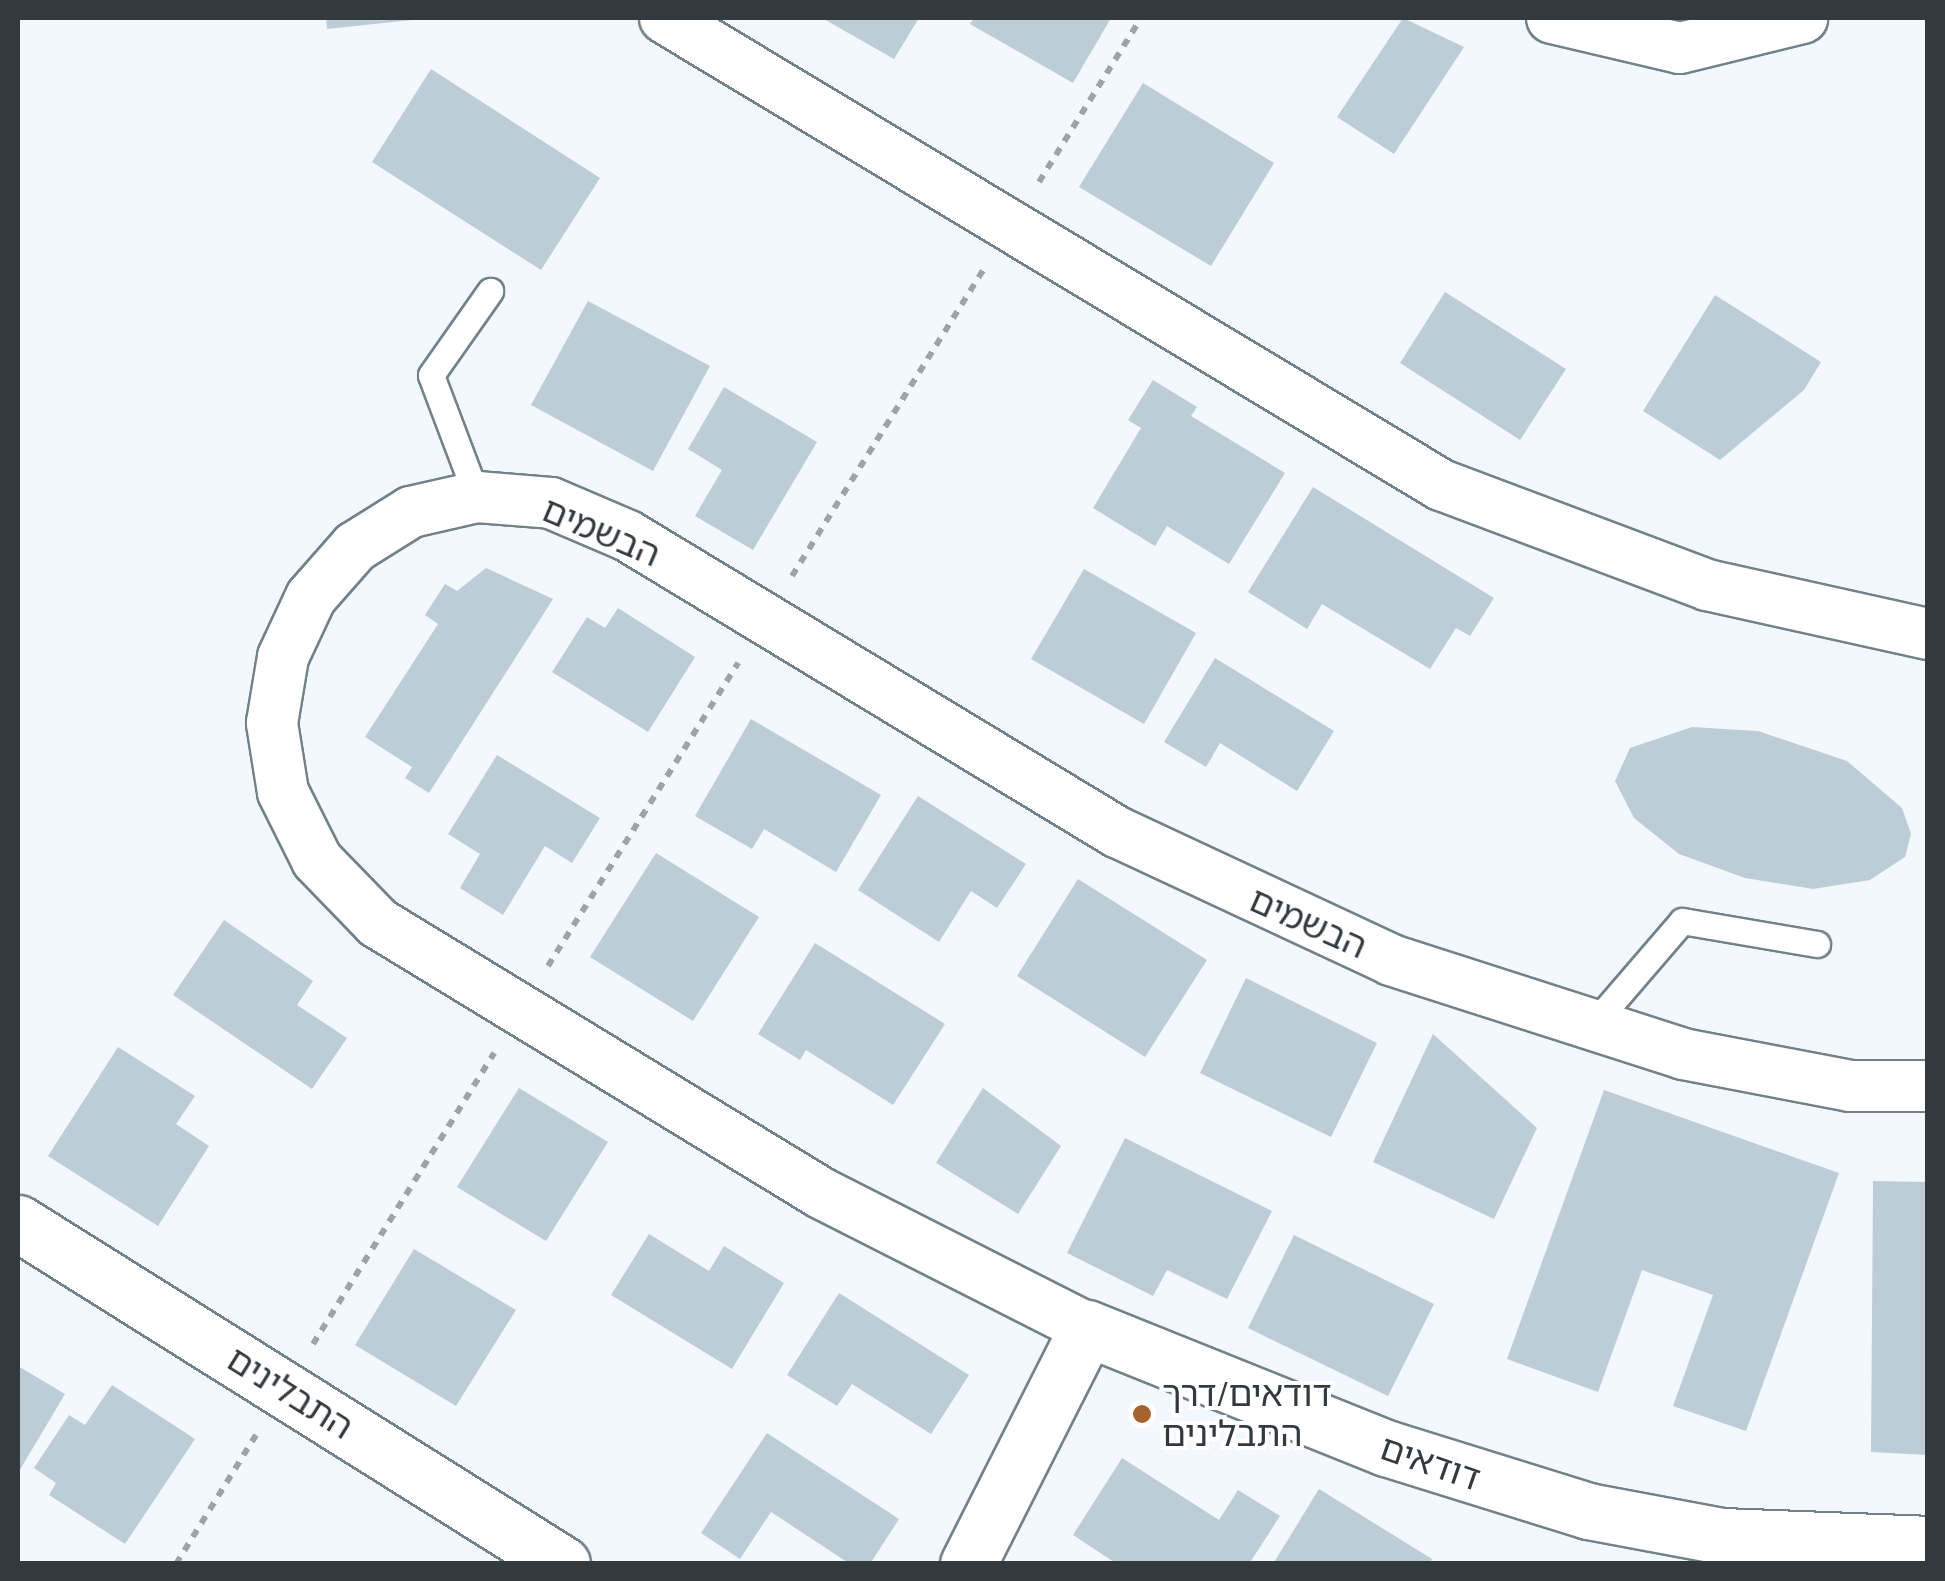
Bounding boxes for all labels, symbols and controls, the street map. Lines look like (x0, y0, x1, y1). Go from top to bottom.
street label: הבשמים (536, 488, 666, 576)
street label: הבשמים (1243, 879, 1373, 967)
street label: התבלינים (219, 1338, 361, 1448)
place label: דודאים/דרך התבלינים (1162, 1373, 1332, 1455)
marker: דודאים/דרך התבלינים (1131, 1403, 1153, 1425)
street label: דודאים (1374, 1426, 1486, 1500)

